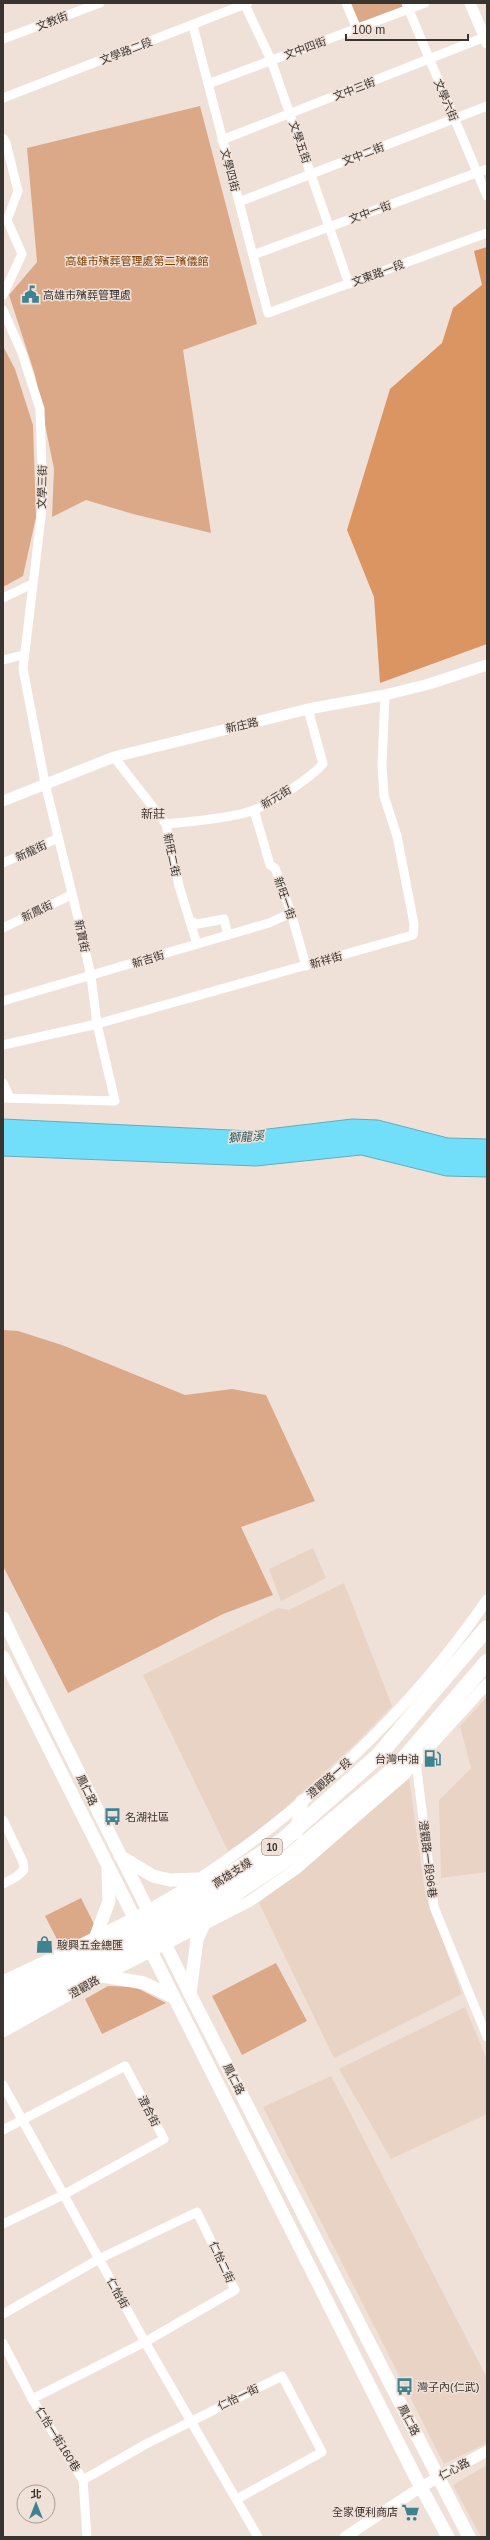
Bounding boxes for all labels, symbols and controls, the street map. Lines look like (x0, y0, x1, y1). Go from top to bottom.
street label: 文教街 (34, 9, 70, 33)
scale bar (346, 16, 468, 42)
text: 100 m (352, 23, 385, 37)
street label: 文中四街 (282, 35, 328, 61)
street label: 文學路二段 (98, 36, 154, 66)
street label: 文中三街 (331, 76, 377, 102)
street label: 文學六街 (432, 77, 460, 123)
street label: 文學五街 (287, 119, 313, 165)
street label: 文中二街 (340, 141, 386, 167)
street label: 文學四街 (219, 147, 241, 193)
street label: 文中一街 (347, 199, 393, 225)
park label: 高雄市殯葬管理處第二殯儀館 (66, 255, 209, 267)
street label: 文東路一段 (350, 258, 406, 288)
public building icon: 高雄市殯葬管理處 (20, 285, 40, 305)
place label: 高雄市殯葬管理處 (43, 289, 131, 301)
street label: 文學三街 (36, 465, 48, 509)
street label: 新庄路 (225, 715, 259, 735)
street label: 新元街 (259, 783, 293, 811)
district label: 新莊 (141, 807, 165, 821)
street label: 新旺二街 (162, 832, 182, 878)
street label: 新龍街 (14, 839, 48, 863)
street label: 新旺一街 (272, 875, 298, 921)
street label: 新鳳街 (20, 898, 54, 924)
street label: 新寶街 (73, 919, 91, 953)
street label: 新吉街 (130, 948, 166, 970)
street label: 新祥街 (308, 950, 344, 970)
water label: 獅龍溪 (228, 1129, 266, 1145)
fuel station icon: 台灣中油 (422, 1749, 442, 1769)
place label: 台灣中油 (375, 1753, 419, 1765)
street label: 澄觀路一段 (304, 1755, 354, 1801)
street label: 鳳仁路 (74, 1773, 100, 1807)
bus stop icon: 名湖社區 (102, 1807, 122, 1827)
place label: 名湖社區 (125, 1811, 169, 1823)
street label: 澄觀路一段96巷 (417, 1819, 439, 1899)
road number: 10 (262, 1839, 282, 1855)
street label: 高雄支線 (210, 1856, 254, 1890)
shop icon: 駿興五金總匯 (34, 1935, 54, 1955)
place label: 駿興五金總匯 (57, 1939, 123, 1951)
street label: 澄觀路 (67, 1974, 101, 2000)
street label: 鳳仁路 (221, 2062, 247, 2096)
street label: 澄合街 (136, 2094, 162, 2128)
street label: 仁怡二街 (207, 2240, 237, 2284)
street label: 仁怡街 (105, 2276, 131, 2310)
bus stop icon: 灣子內(仁武) (394, 2377, 414, 2397)
place label: 灣子內(仁武) (417, 2381, 479, 2393)
street label: 仁怡一街 (216, 2382, 260, 2412)
street label: 鳳仁路 (396, 2403, 422, 2437)
street label: 仁怡一街160巷 (33, 2405, 83, 2473)
street label: 仁心路 (437, 2456, 471, 2482)
north arrow (16, 2484, 56, 2524)
text: 北 (31, 2488, 42, 2500)
supermarket icon: 全家便利商店 (401, 2502, 421, 2522)
place label: 全家便利商店 (332, 2506, 398, 2518)

